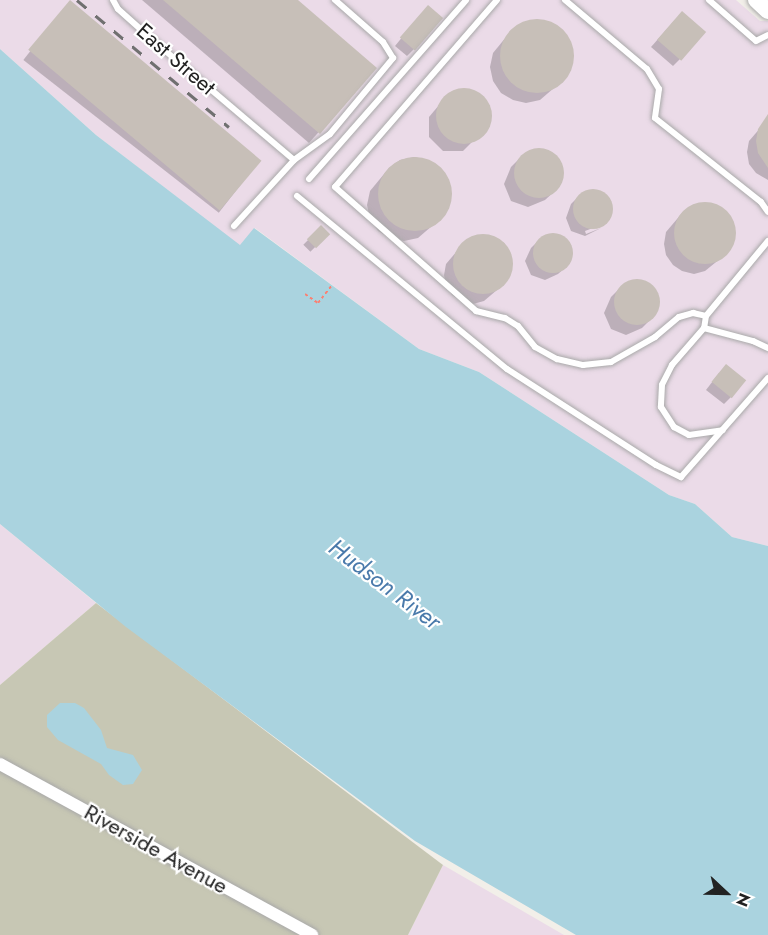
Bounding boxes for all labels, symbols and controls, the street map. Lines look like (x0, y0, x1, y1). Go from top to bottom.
street label: East Street (131, 18, 221, 100)
water label: Hudson River (323, 533, 447, 635)
street label: Riverside Avenue (80, 799, 232, 899)
north arrow (696, 863, 756, 923)
text: N (730, 890, 756, 910)

